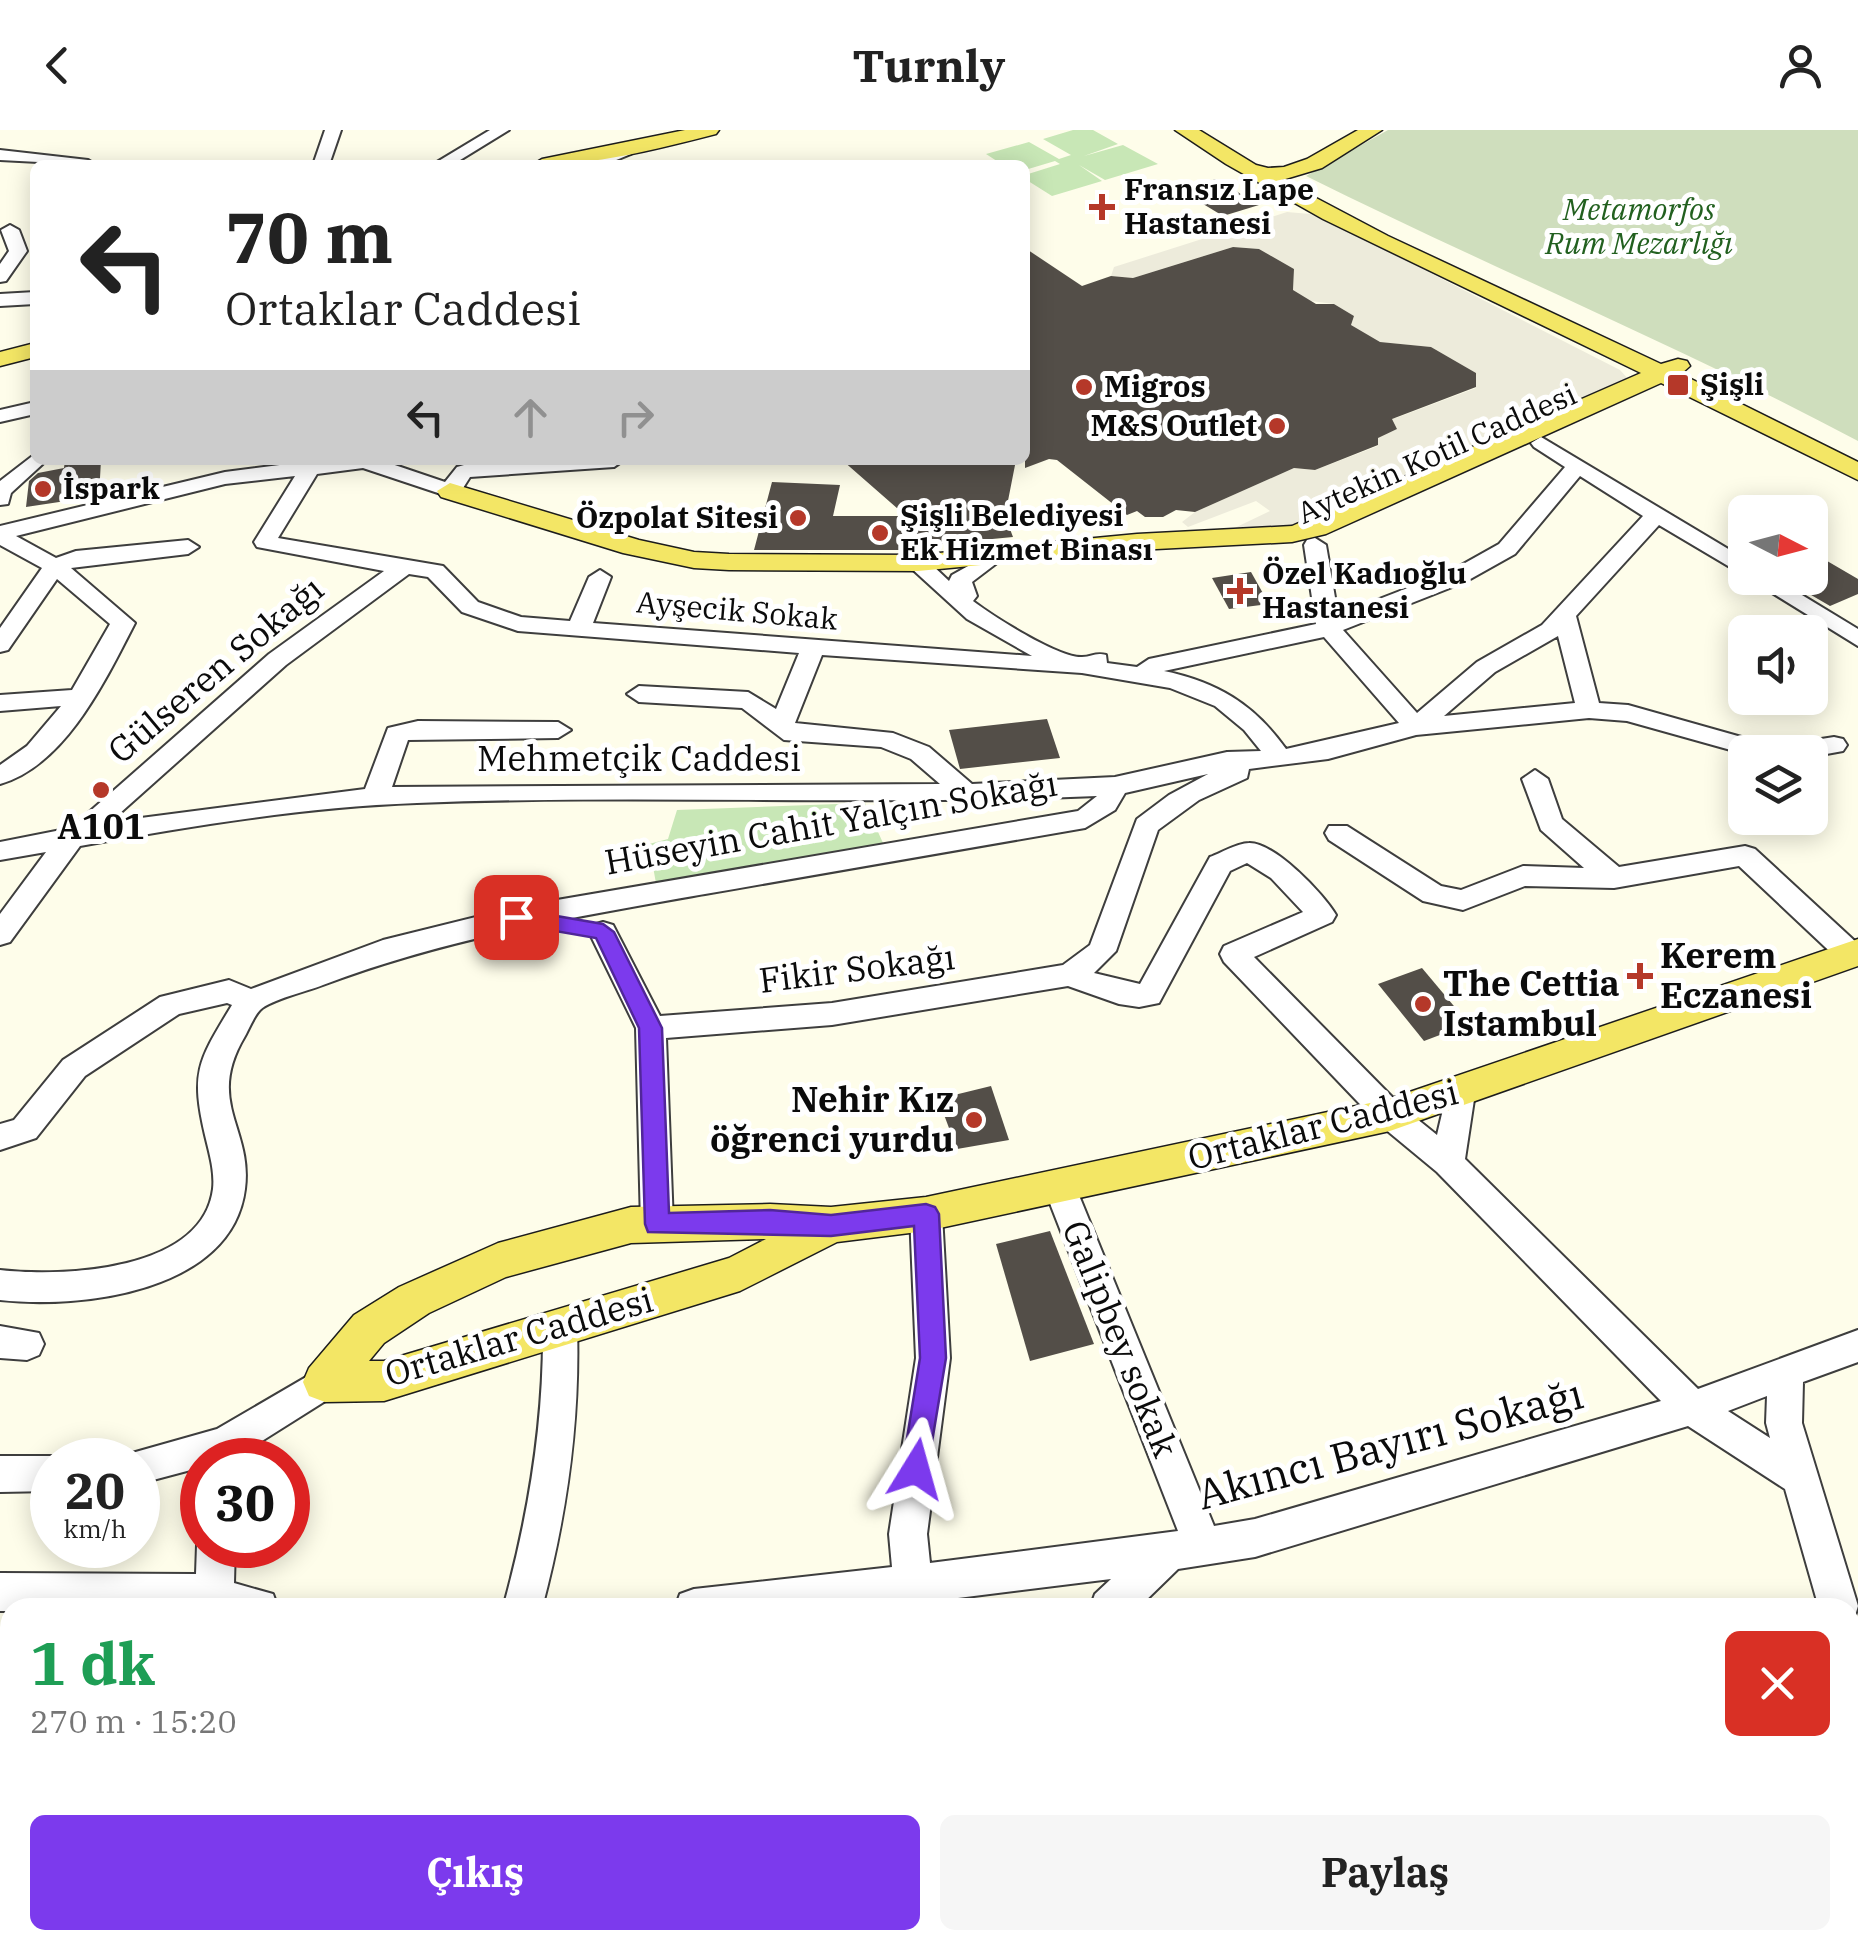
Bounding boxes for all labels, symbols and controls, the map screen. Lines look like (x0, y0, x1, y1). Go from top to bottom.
text: Turnly (853, 36, 1005, 94)
icon: back (30, 38, 85, 93)
icon: person (1773, 38, 1828, 93)
place label: Fransız Lape Hastanesi (1124, 169, 1314, 242)
park label: Metamorfos Rum Mezarlığı (1544, 189, 1733, 262)
text: 70 m (225, 191, 393, 282)
marker: Fransız Lape Hastanesi (1089, 194, 1115, 220)
icon: left (60, 200, 190, 330)
text: Ortaklar Caddesi (225, 279, 581, 337)
place label: Şişli (1700, 364, 1764, 403)
place label: Migros (1104, 366, 1206, 405)
marker: Şişli (1665, 372, 1691, 398)
street label: Aytekin Kotil Caddesi (1291, 373, 1582, 532)
marker: Migros (1073, 376, 1095, 398)
icon: left (398, 390, 453, 445)
icon: ahead (503, 390, 558, 445)
icon: right (608, 390, 663, 445)
place label: M&S Outlet (1091, 405, 1257, 444)
marker: M&S Outlet (1266, 415, 1288, 437)
place label: İspark (63, 468, 160, 507)
marker: İspark (32, 478, 54, 500)
place label: Şişli Belediyesi Ek Hizmet Binası (900, 495, 1153, 568)
north arrow (1728, 495, 1828, 595)
map controls (1728, 495, 1828, 835)
place label: Özpolat Sitesi (576, 497, 778, 536)
marker: Özpolat Sitesi (787, 507, 809, 529)
marker: Şişli Belediyesi Ek Hizmet Binası (869, 522, 891, 544)
place label: Özel Kadıoğlu Hastanesi (1262, 553, 1467, 626)
street label: Gülseren Sokağı (98, 566, 333, 773)
marker: Özel Kadıoğlu Hastanesi (1227, 578, 1253, 604)
street label: Ayşecik Sokak (635, 581, 840, 638)
button: sound (1728, 615, 1828, 715)
street label: Mehmetçik Caddesi (477, 735, 801, 781)
button: layers (1728, 735, 1828, 835)
street label: Hüseyin Cahit Yalçın Sokağı (601, 760, 1061, 884)
marker: A101 (90, 779, 112, 801)
place label: A101 (57, 803, 145, 849)
pin (474, 875, 559, 960)
icon: arrive (489, 890, 544, 945)
place label: Kerem Eczanesi (1660, 932, 1812, 1018)
street label: Fikir Sokağı (756, 933, 957, 1003)
place label: The Cettia Istambul (1443, 960, 1620, 1046)
marker: Kerem Eczanesi (1629, 965, 1651, 987)
marker: The Cettia Istambul (1412, 993, 1434, 1015)
street label: Ortaklar Caddesi (1183, 1068, 1463, 1180)
place label: Nehir Kız öğrenci yurdu (710, 1076, 954, 1162)
marker: Nehir Kız öğrenci yurdu (963, 1109, 985, 1131)
street label: Galipbey sokak (1053, 1214, 1190, 1464)
street label: Ortaklar Caddesi (379, 1276, 658, 1396)
street label: Akıncı Bayırı Sokağı (1191, 1366, 1589, 1522)
position arrow (864, 1417, 968, 1521)
speed limit sign: 30 (180, 1438, 310, 1568)
text: 20 (65, 1458, 125, 1523)
text: km/h (63, 1512, 127, 1545)
text: 1 dk (30, 1623, 155, 1702)
button: close (1725, 1631, 1830, 1736)
text: 270 m · 15:20 (30, 1700, 237, 1742)
button: Çıkış (30, 1815, 920, 1930)
button: Paylaş (940, 1815, 1830, 1930)

